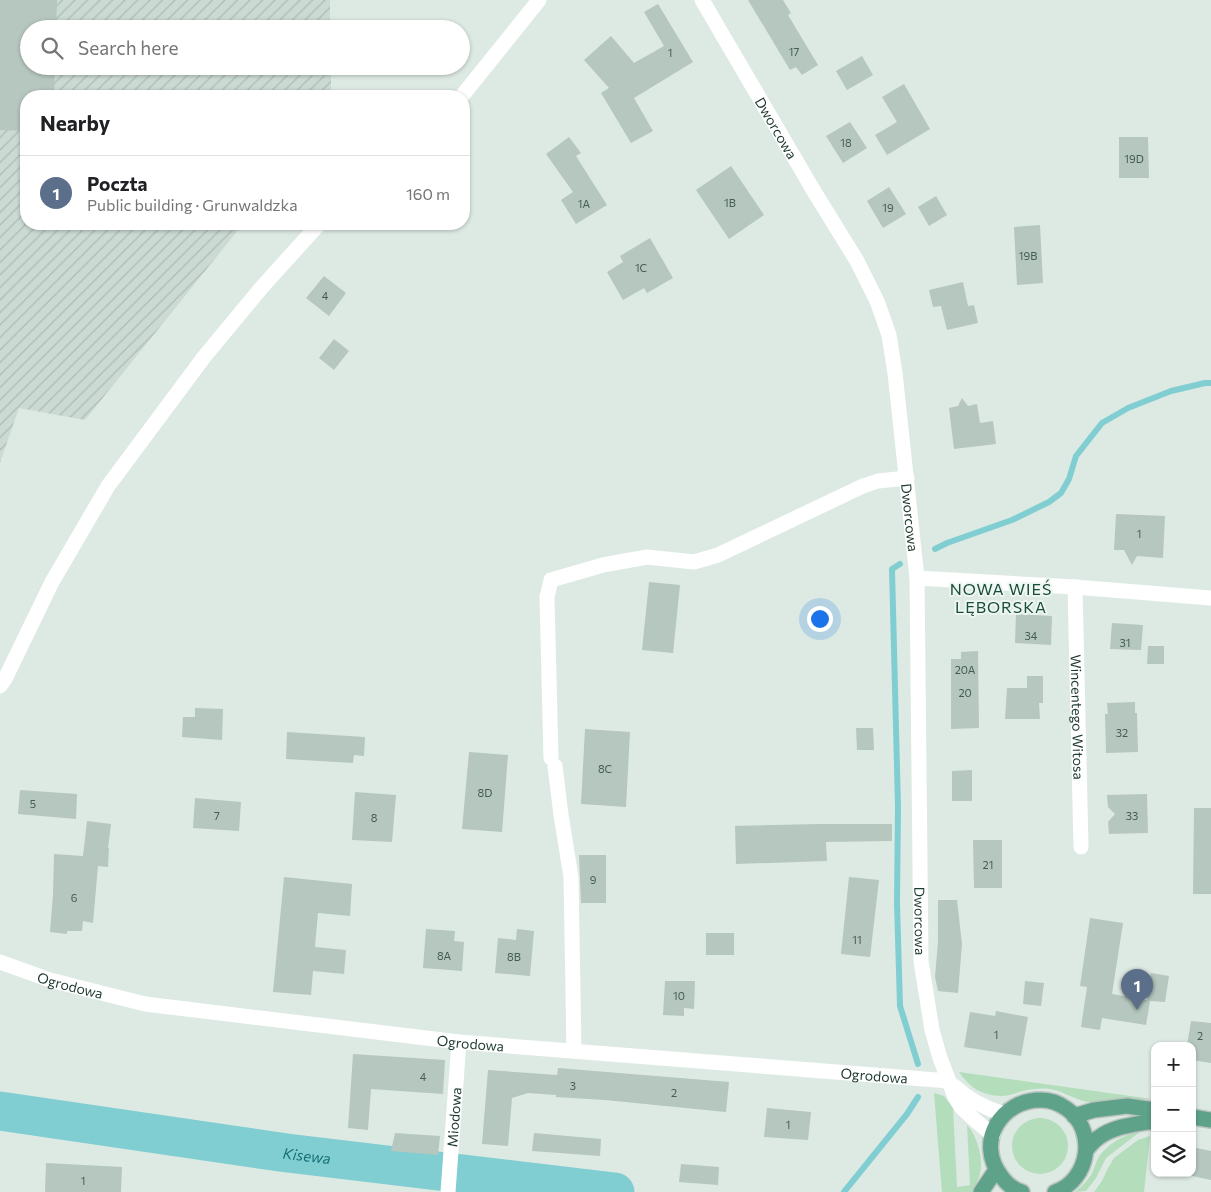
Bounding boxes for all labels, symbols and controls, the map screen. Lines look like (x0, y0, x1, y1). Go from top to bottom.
search box (20, 20, 470, 75)
icon: search (38, 34, 66, 62)
text: Search here (78, 36, 178, 59)
house number: 17 (789, 45, 799, 58)
house number: 1 (668, 46, 672, 59)
street label: Dworcowa (752, 94, 801, 162)
text: Nearby (40, 110, 110, 135)
house number: 18 (840, 136, 852, 149)
house number: 19D (1124, 152, 1144, 165)
text: Poczta (87, 172, 147, 195)
text: 1 (52, 184, 60, 203)
text: 160 m (406, 184, 450, 203)
text: Public building · Grunwaldzka (87, 195, 298, 214)
house number: 1B (724, 196, 736, 209)
house number: 1A (578, 197, 591, 210)
house number: 19 (882, 201, 894, 214)
house number: 19B (1019, 249, 1037, 262)
house number: 1C (635, 261, 647, 274)
house number: 4 (322, 289, 329, 302)
street label: Dworcowa (898, 482, 923, 552)
house number: 1 (1137, 527, 1141, 540)
district label: NOWA WIEŚ LĘBORSKA (950, 579, 1052, 616)
your location (807, 606, 833, 632)
house number: 34 (1025, 629, 1038, 642)
house number: 31 (1120, 636, 1130, 649)
street label: Wincentego Witosa (1068, 654, 1088, 780)
house number: 20A (955, 663, 976, 676)
house number: 20 (958, 686, 972, 699)
house number: 32 (1116, 726, 1128, 739)
house number: 8C (598, 762, 612, 775)
house number: 8D (478, 786, 492, 799)
house number: 5 (30, 797, 36, 810)
house number: 7 (214, 809, 220, 822)
house number: 33 (1126, 809, 1138, 822)
house number: 8 (371, 811, 378, 824)
house number: 21 (983, 858, 993, 871)
house number: 9 (590, 873, 597, 886)
street label: Dworcowa (912, 887, 929, 955)
house number: 6 (71, 891, 78, 904)
house number: 11 (852, 933, 862, 946)
house number: 8A (437, 949, 451, 962)
house number: 8B (507, 950, 521, 963)
street label: Ogrodowa (35, 968, 105, 1002)
pin: 1 (1121, 969, 1153, 1010)
house number: 10 (673, 989, 685, 1002)
house number: 1 (994, 1028, 998, 1041)
house number: 2 (1197, 1029, 1203, 1042)
street label: Ogrodowa (436, 1031, 505, 1054)
map controls (1151, 1042, 1196, 1177)
button: + (1151, 1042, 1196, 1087)
street label: Ogrodowa (840, 1064, 909, 1086)
house number: 4 (420, 1070, 427, 1083)
house number: 3 (570, 1079, 576, 1092)
house number: 2 (671, 1086, 677, 1099)
street label: Miodowa (443, 1087, 464, 1148)
button: − (1151, 1087, 1196, 1132)
house number: 1 (786, 1118, 790, 1131)
button: layers (1151, 1132, 1196, 1177)
water label: Kisewa (282, 1144, 332, 1167)
house number: 1 (81, 1174, 85, 1187)

